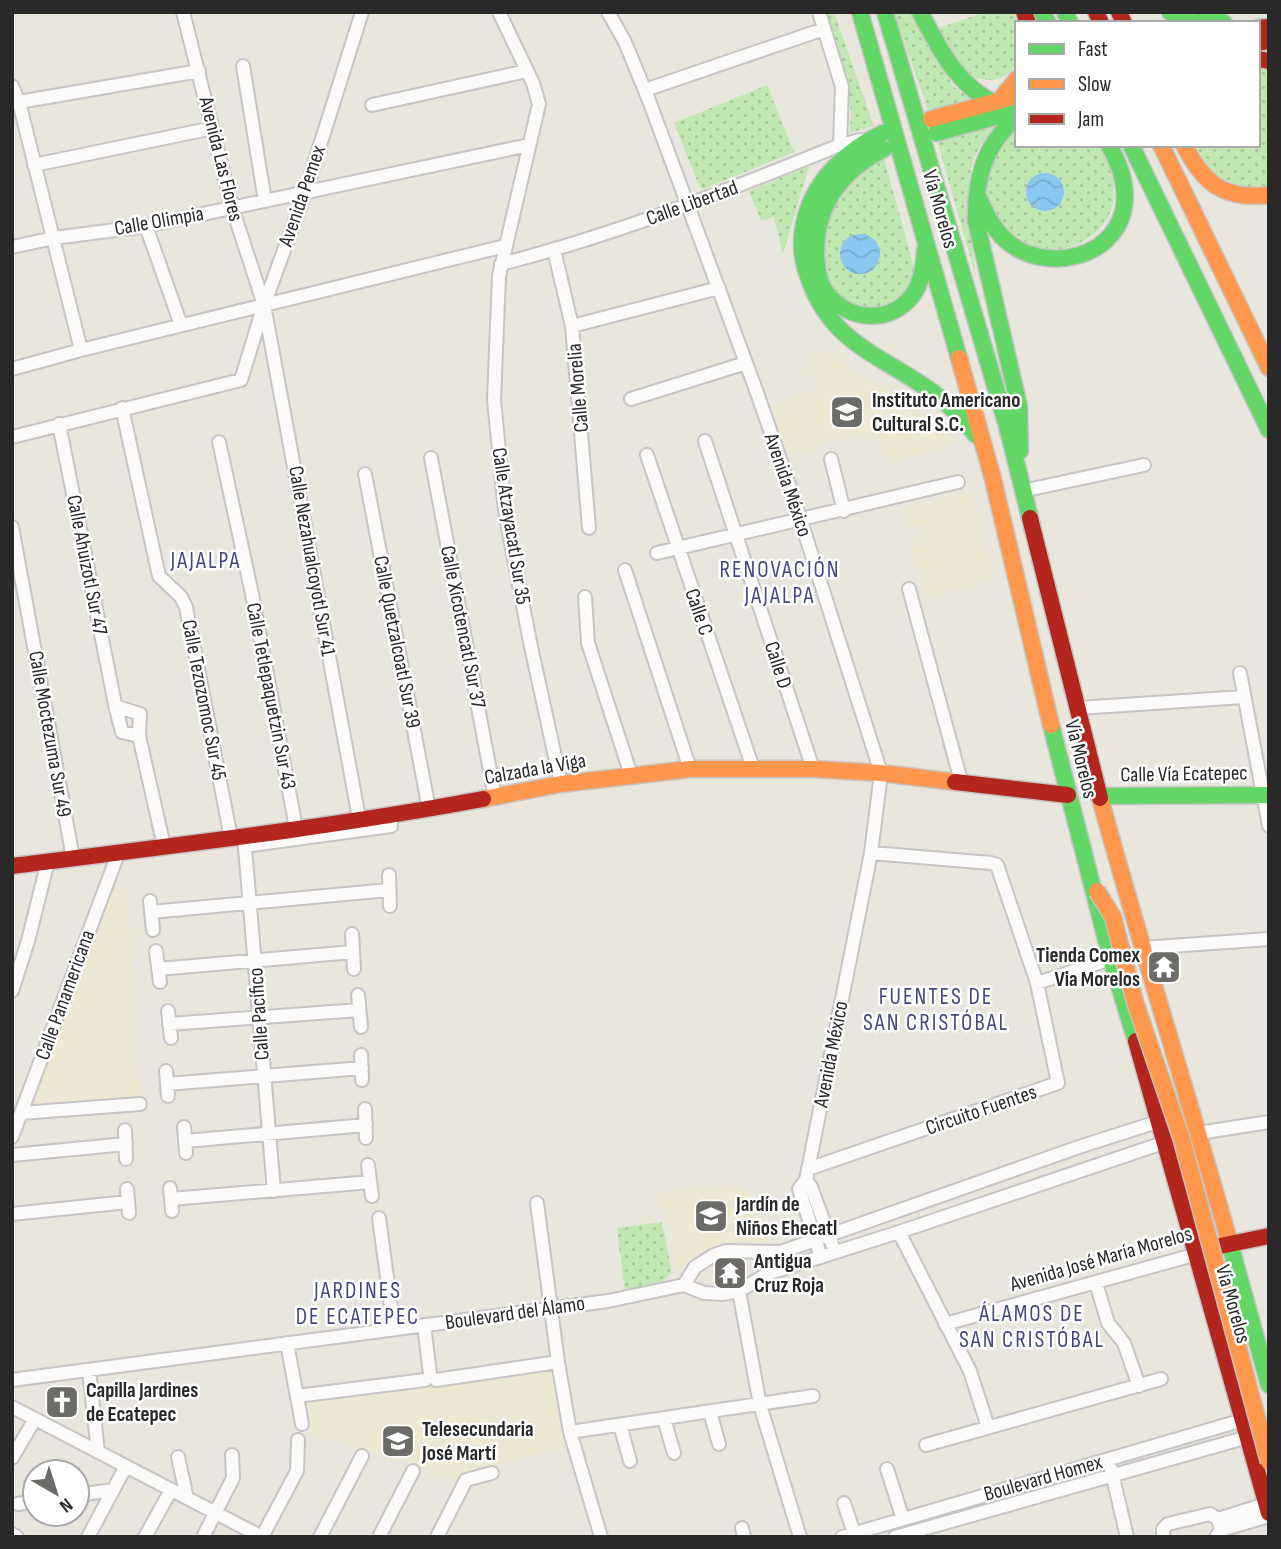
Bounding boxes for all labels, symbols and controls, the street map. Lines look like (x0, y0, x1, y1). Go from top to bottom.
legend (1015, 21, 1260, 147)
text: Fast (1078, 37, 1108, 62)
text: Slow (1078, 72, 1112, 97)
street label: Avenida Las Flores (193, 93, 249, 224)
text: Jam (1077, 107, 1104, 132)
street label: Avenida Pemex (273, 142, 331, 251)
street label: Vía Morelos (917, 167, 963, 251)
street label: Calle Libertad (643, 175, 741, 231)
street label: Calle Olimpia (112, 201, 206, 241)
street label: Calle Morelia (562, 342, 594, 434)
place label: Instituto Americano Cultural S.C. (872, 388, 1020, 437)
school or university icon: Instituto Americano Cultural S.C. (828, 393, 866, 431)
street label: Avenida México (758, 429, 817, 540)
street label: Calle Atzayacatl Sur 35 (486, 446, 536, 606)
street label: Calle Nezahualcoyotl Sur 41 (283, 464, 341, 659)
street label: Calle Ahuizotl Sur 47 (61, 493, 113, 638)
street label: Calle Xicotencatl Sur 37 (435, 544, 491, 711)
district label: JAJALPA (170, 547, 241, 575)
street label: Calle Quetzalcoatl Sur 39 (368, 554, 426, 730)
district label: RENOVACIÓN JAJALPA (719, 556, 841, 610)
street label: Calle C (679, 585, 719, 639)
street label: Calle Tetlepaquetzin Sur 43 (241, 601, 301, 791)
street label: Calle Tezozomoc Sur 45 (176, 618, 232, 782)
street label: Calle D (759, 638, 797, 692)
street label: Calle Moctezuma Sur 49 (23, 649, 77, 819)
street label: Vía Morelos (1059, 717, 1103, 801)
street label: Calzada la Viga (482, 748, 588, 790)
street label: Calle Vía Ecatepec (1120, 760, 1248, 788)
street label: Calle Panamericana (30, 927, 100, 1063)
place label: Tienda Comex Via Morelos (1036, 943, 1140, 992)
temple icon: Tienda Comex Via Morelos (1145, 948, 1183, 986)
street label: Calle Pacífico (243, 967, 275, 1061)
district label: FUENTES DE SAN CRISTÓBAL (863, 983, 1009, 1037)
street label: Avenida México (808, 999, 854, 1110)
street label: Circuito Fuentes (922, 1079, 1040, 1141)
place label: Jardín de Niños Ehecatl (735, 1192, 837, 1241)
school or university icon: Jardín de Niños Ehecatl (692, 1197, 730, 1235)
street label: Avenida José María Morelos (1006, 1221, 1195, 1297)
place label: Antigua Cruz Roja (753, 1249, 824, 1298)
temple icon: Antigua Cruz Roja (711, 1254, 749, 1292)
street label: Vía Morelos (1210, 1262, 1256, 1346)
district label: JARDINES DE ECATEPEC (296, 1277, 420, 1331)
street label: Boulevard del Álamo (444, 1291, 586, 1335)
district label: ÁLAMOS DE SAN CRISTÓBAL (959, 1300, 1105, 1354)
place label: Capilla Jardines de Ecatepec (86, 1378, 198, 1427)
church icon: Capilla Jardines de Ecatepec (43, 1383, 81, 1421)
place label: Telesecundaria José Martí (421, 1417, 534, 1466)
school or university icon: Telesecundaria José Martí (379, 1422, 417, 1460)
street label: Boulevard Homex (981, 1449, 1105, 1507)
north arrow (21, 1458, 91, 1528)
text: N (55, 1493, 77, 1517)

